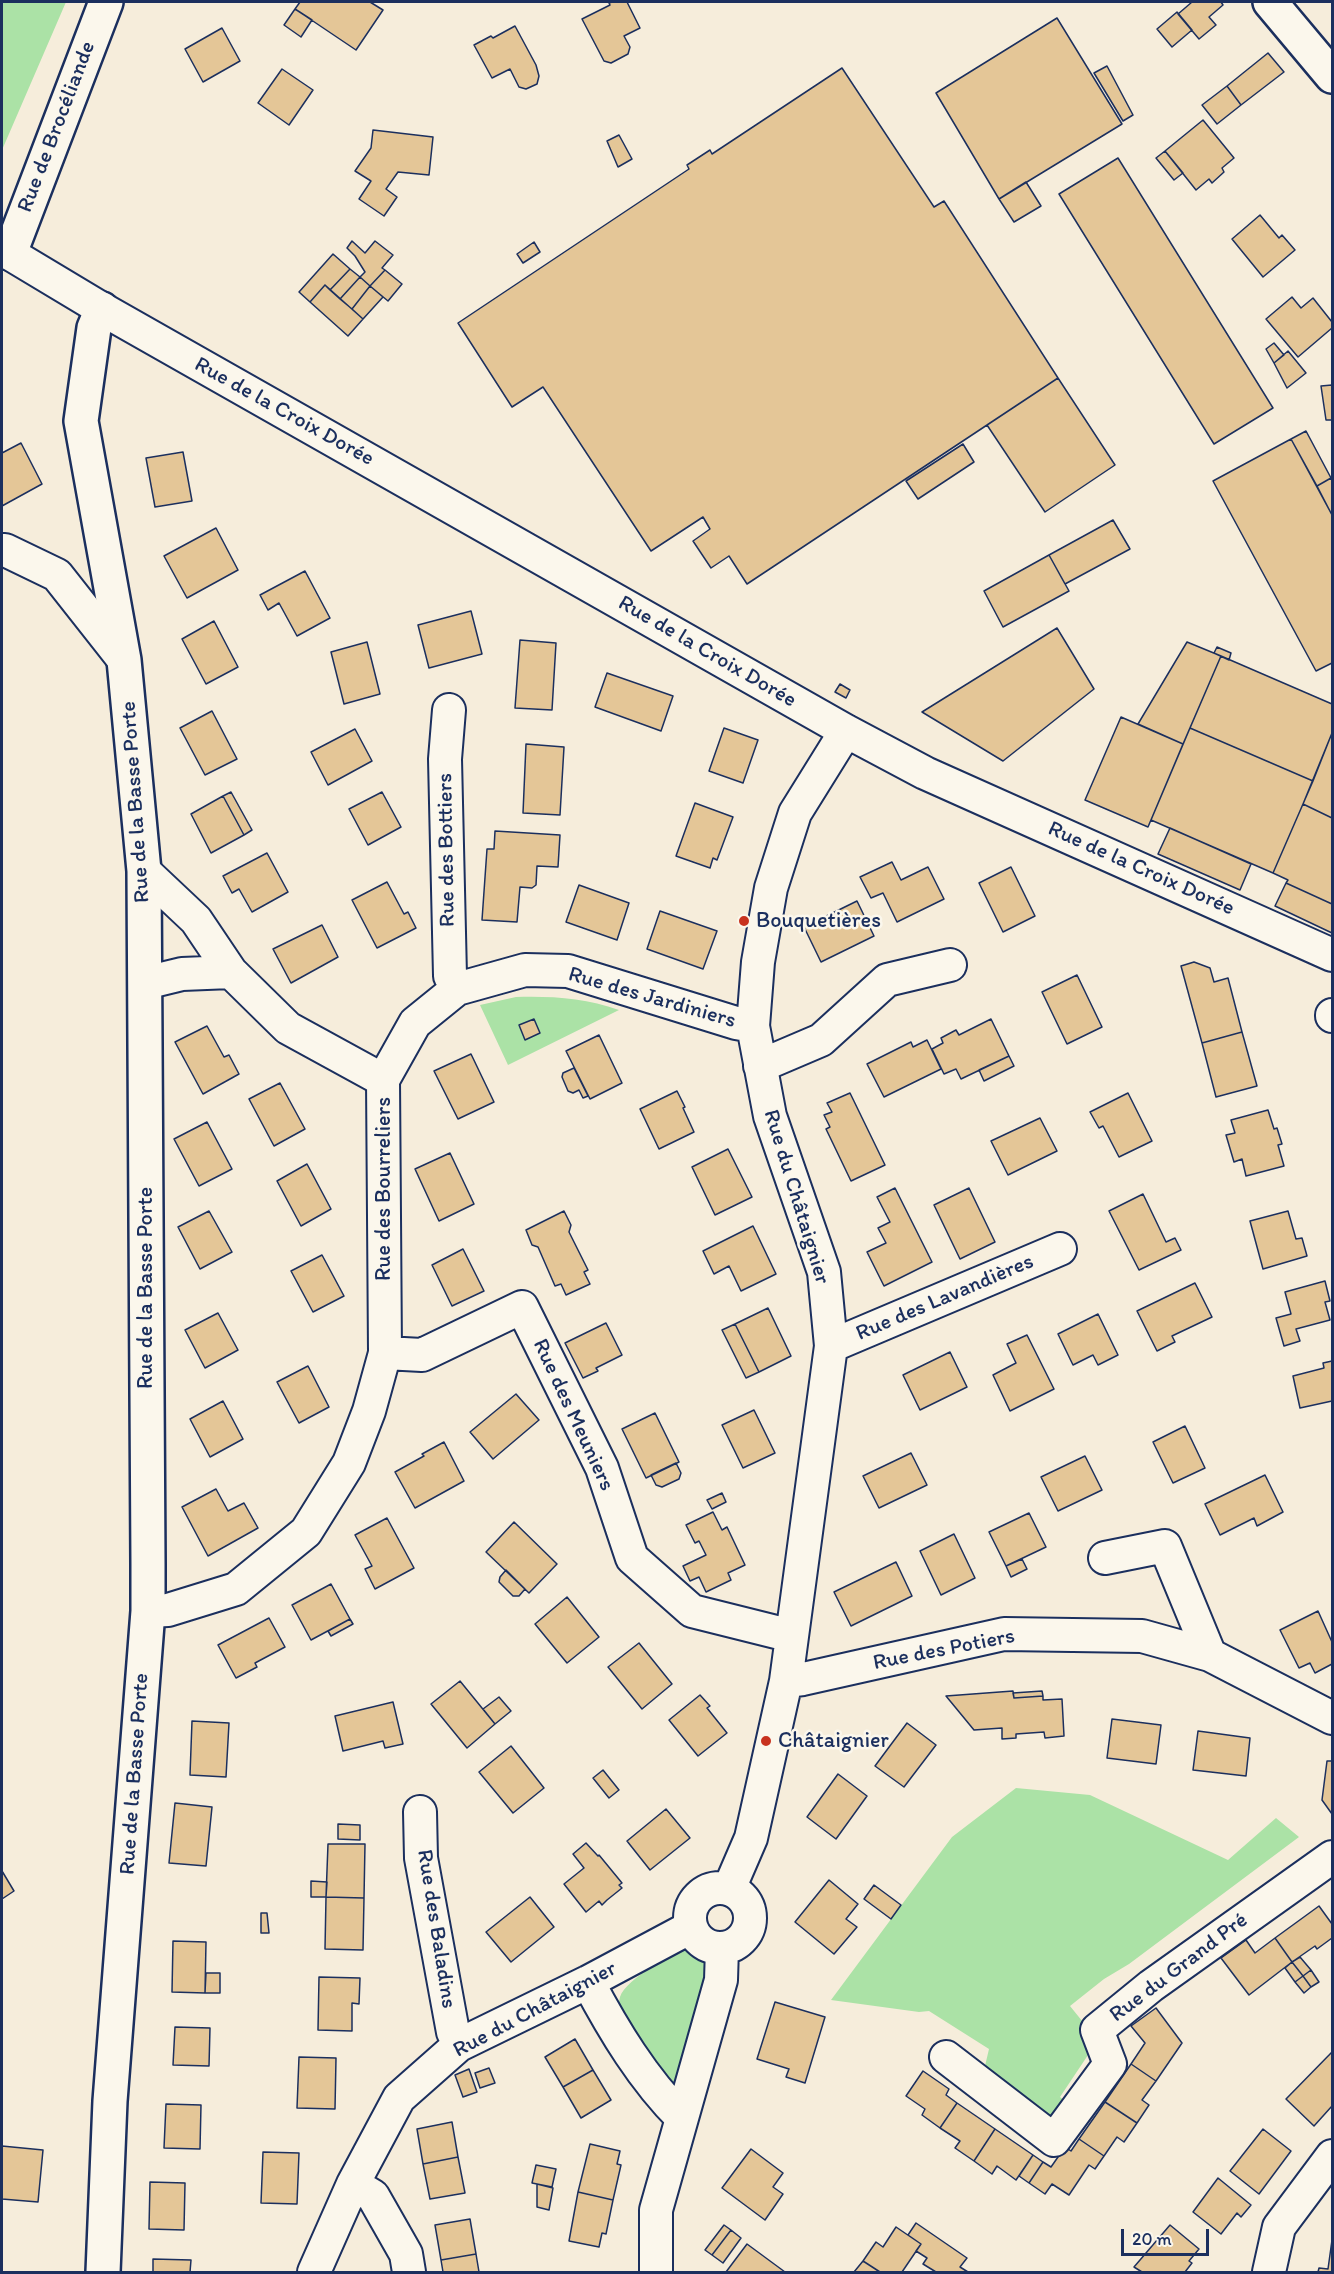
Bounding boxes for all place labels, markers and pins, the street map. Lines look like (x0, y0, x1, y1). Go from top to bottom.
place label: Bouquetières (756, 908, 881, 934)
marker: Bouquetières (737, 914, 751, 928)
place label: Châtaignier (778, 1728, 889, 1754)
marker: Châtaignier (759, 1734, 773, 1748)

